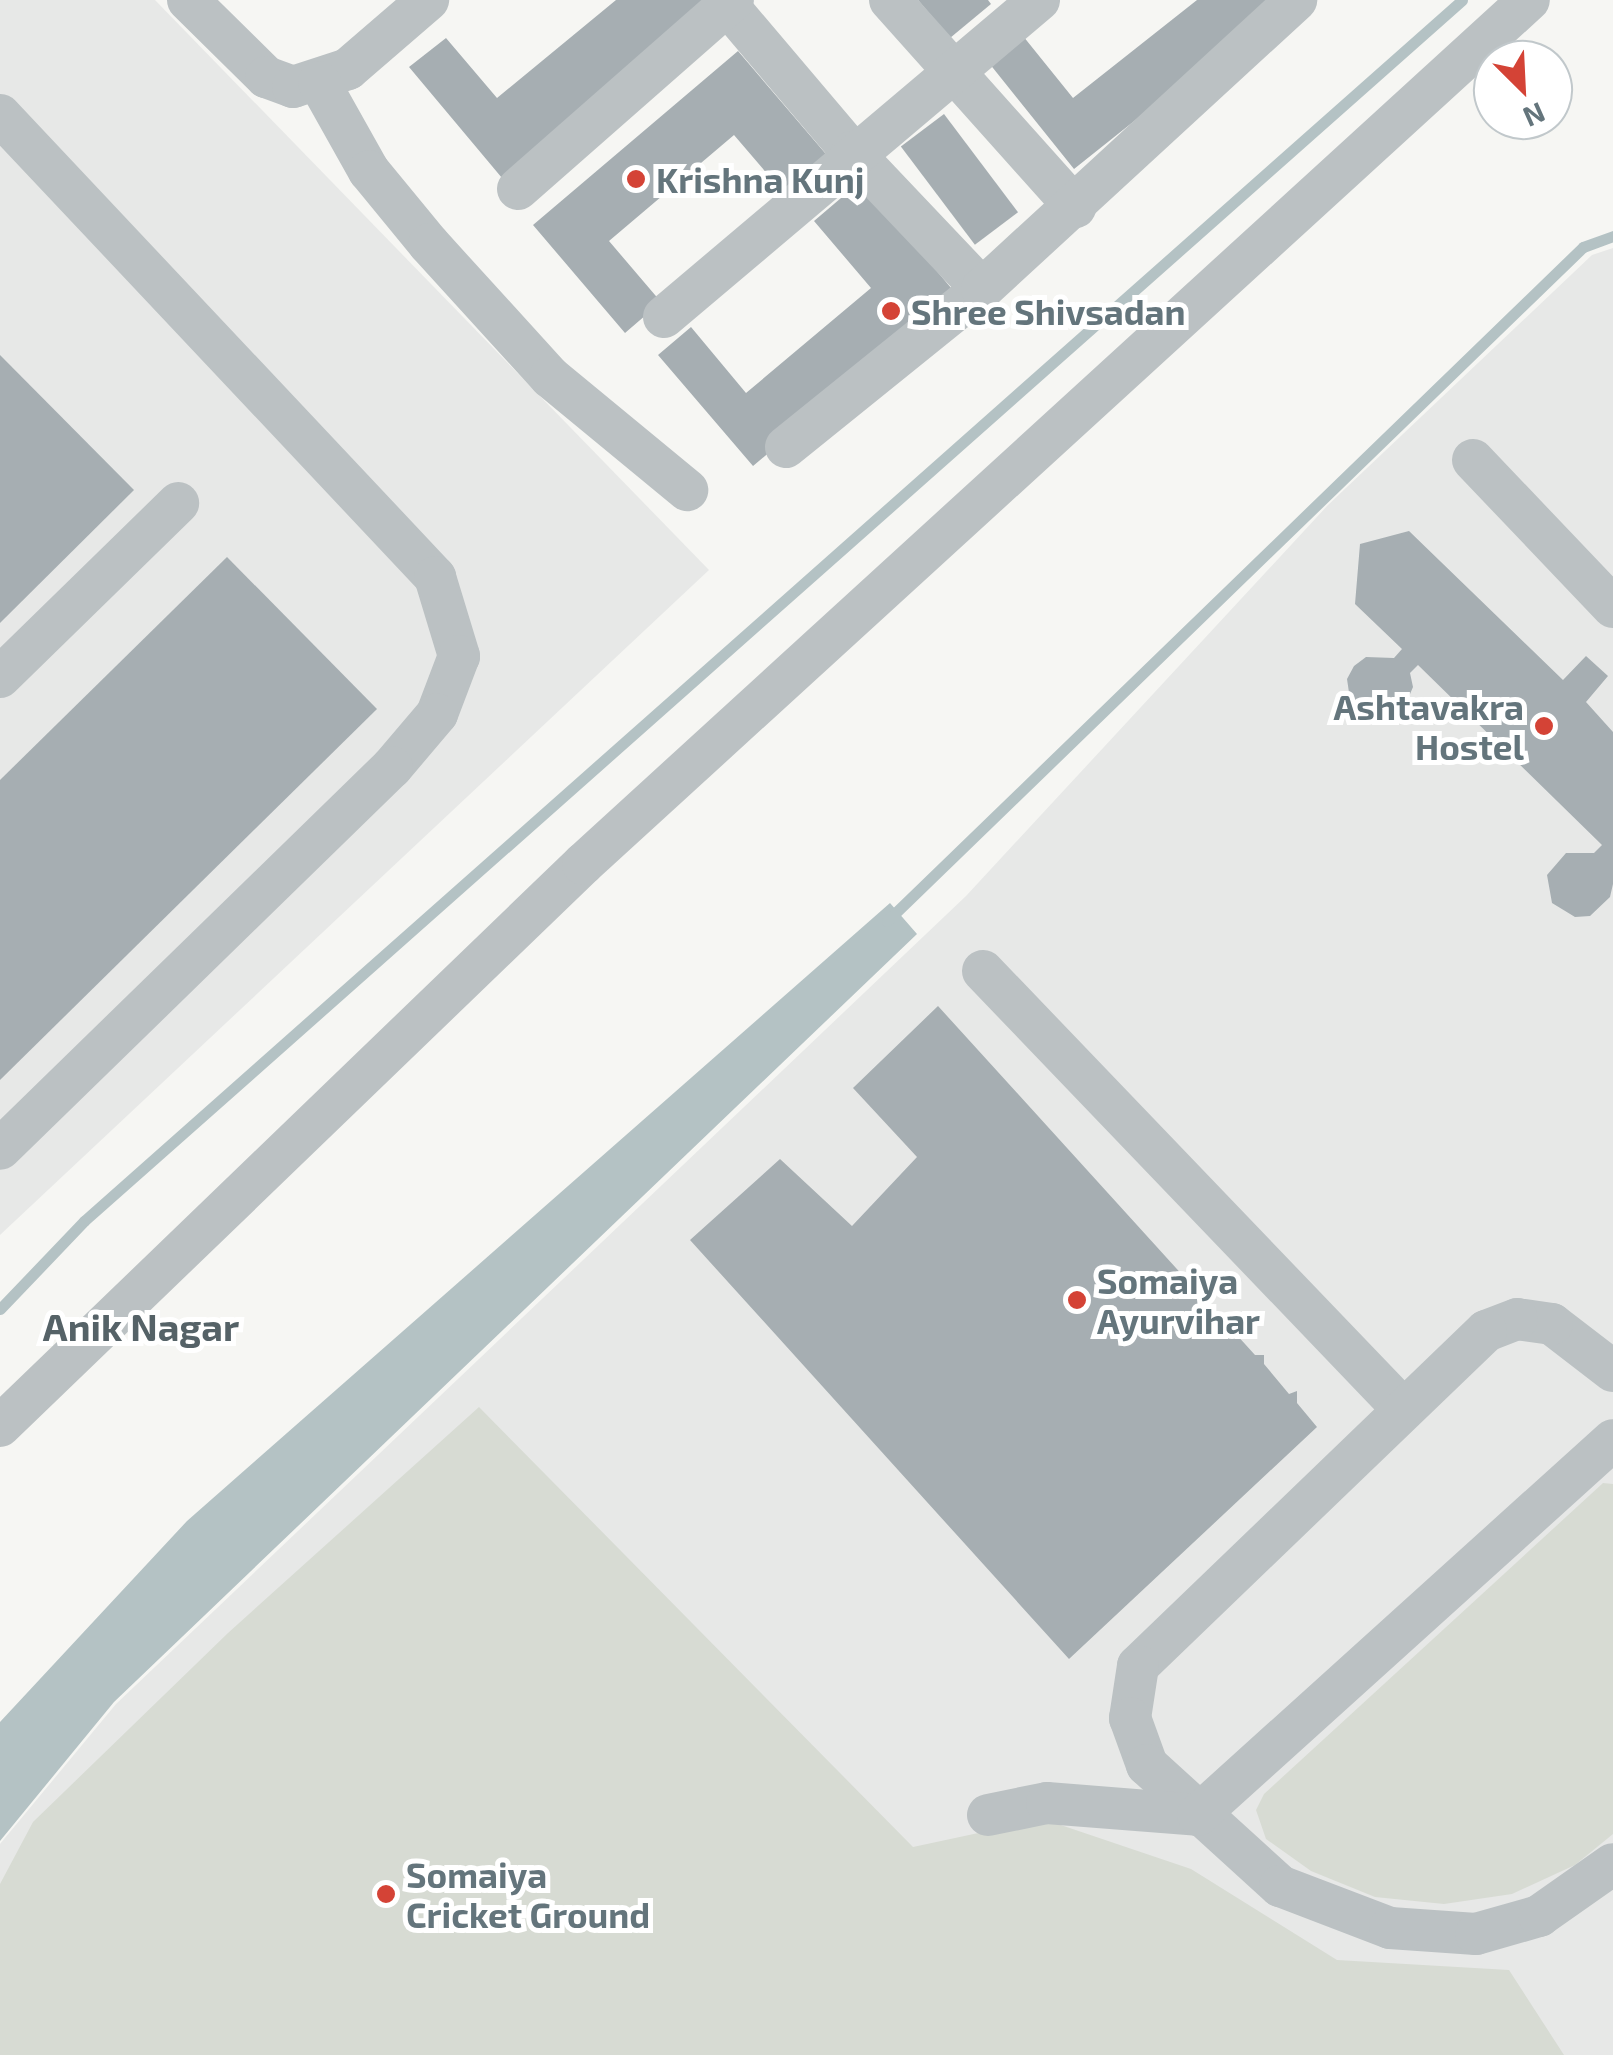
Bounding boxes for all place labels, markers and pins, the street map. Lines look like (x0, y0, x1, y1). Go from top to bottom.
place label: Krishna Kunj (656, 158, 864, 200)
marker: Krishna Kunj (625, 168, 647, 190)
place label: Shree Shivsadan (911, 290, 1186, 332)
marker: Shree Shivsadan (880, 300, 902, 322)
place label: Ashtavakra Hostel (1334, 685, 1524, 767)
marker: Ashtavakra Hostel (1533, 715, 1555, 737)
place label: Somaiya Ayurvihar (1097, 1259, 1260, 1341)
marker: Somaiya Ayurvihar (1066, 1289, 1088, 1311)
place label: Somaiya Cricket Ground (406, 1853, 650, 1935)
marker: Somaiya Cricket Ground (375, 1883, 397, 1905)

